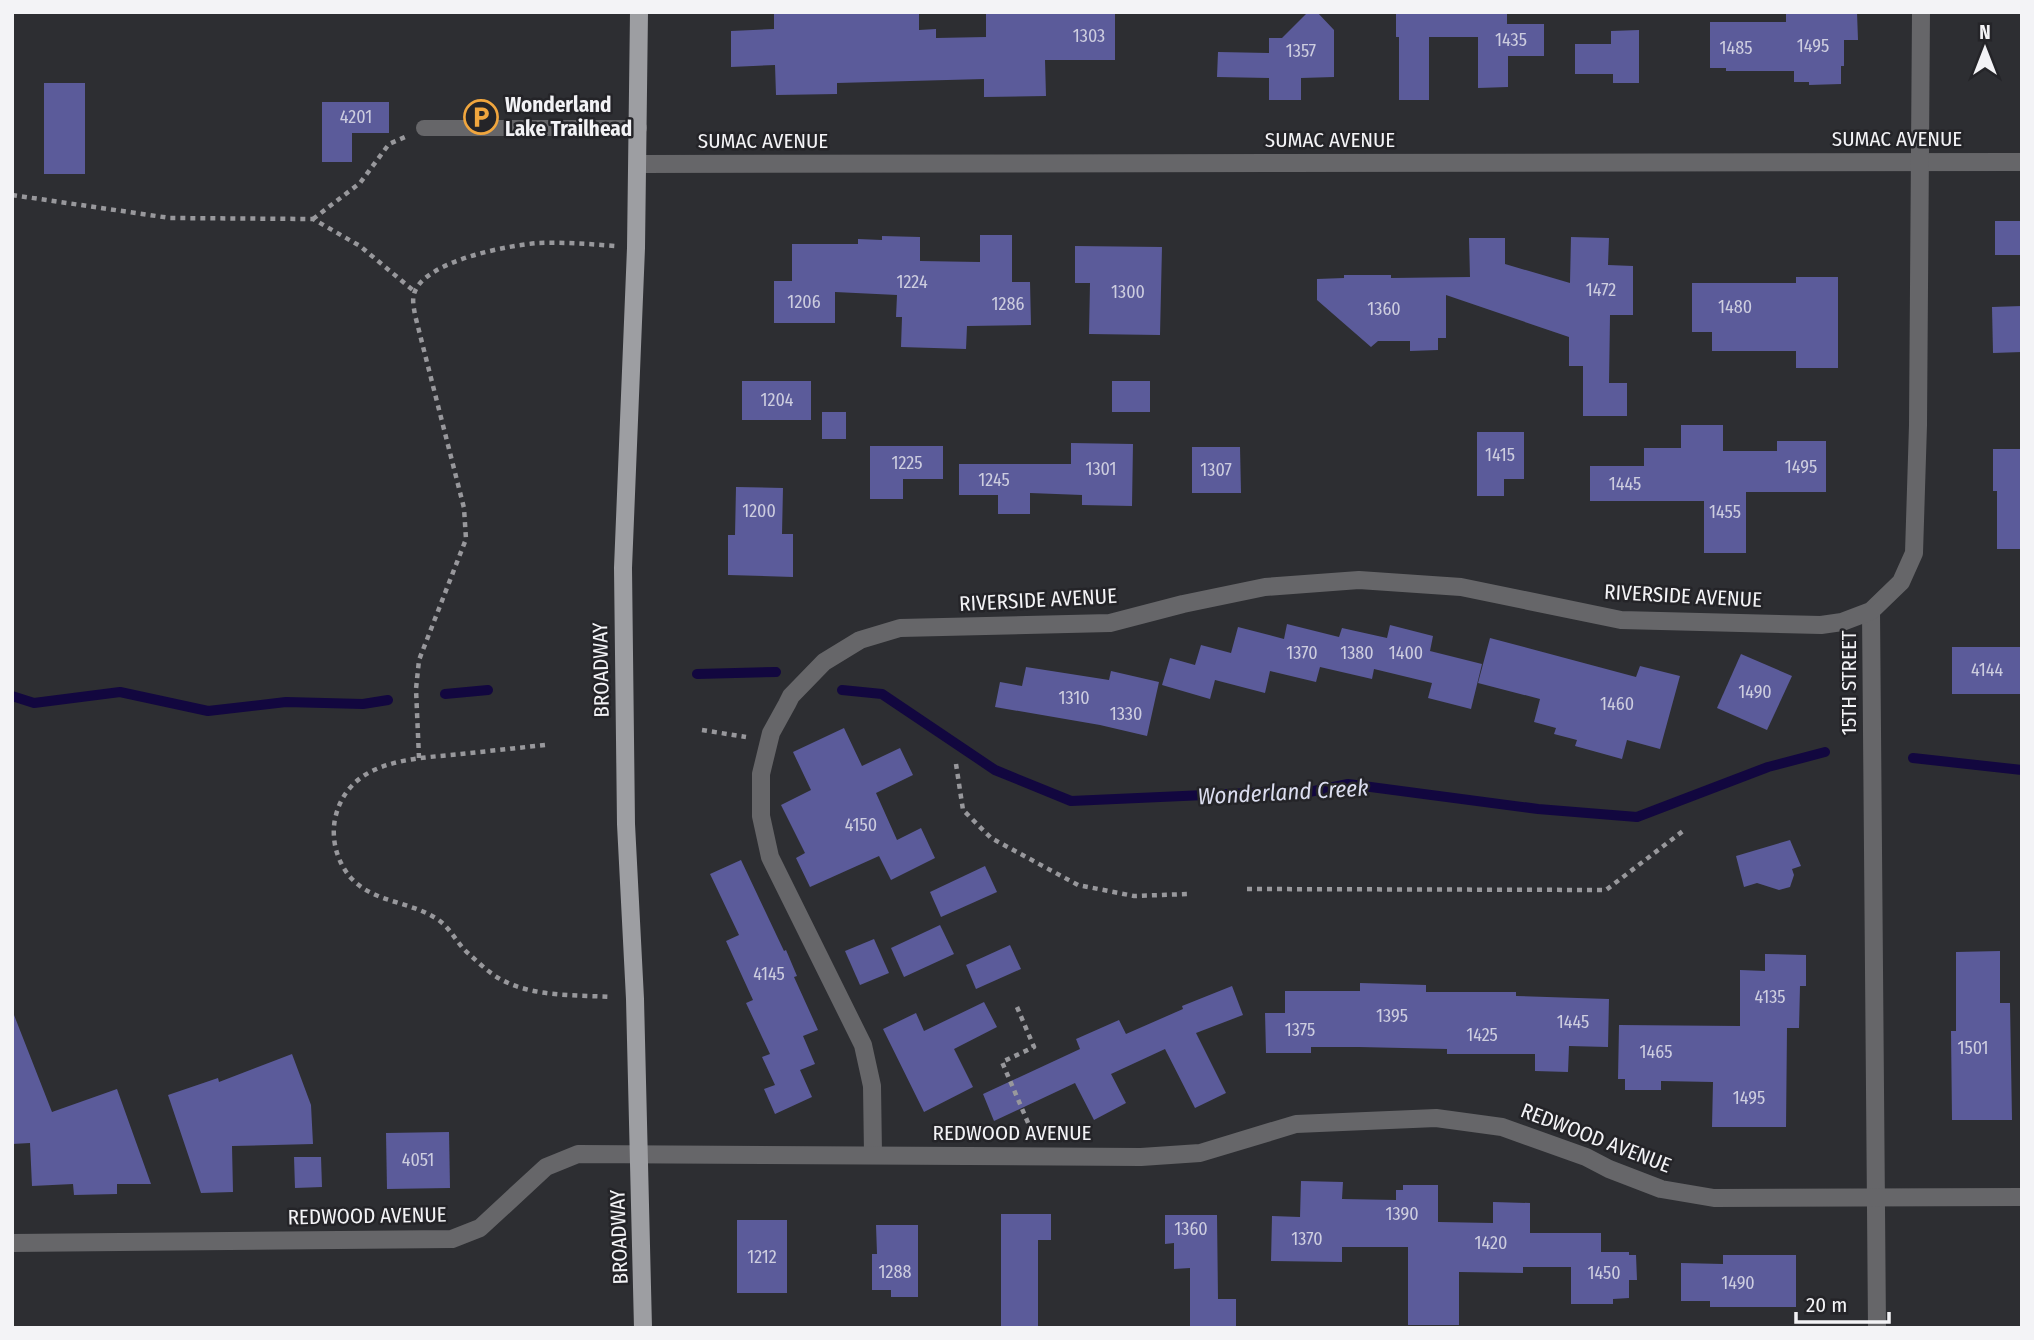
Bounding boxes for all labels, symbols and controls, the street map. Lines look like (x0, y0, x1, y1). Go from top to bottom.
north arrow (1950, 14, 2020, 84)
text: N (1979, 21, 1991, 44)
house number: 1303 (1073, 25, 1105, 47)
house number: 1435 (1495, 29, 1527, 51)
house number: 1495 (1797, 35, 1829, 57)
house number: 1485 (1720, 37, 1753, 59)
house number: 1357 (1286, 40, 1316, 62)
place label: Wonderland Lake Trailhead (505, 92, 632, 142)
parking icon: Wonderland Lake Trailhead (462, 98, 500, 136)
house number: 4201 (340, 106, 372, 128)
street label: SUMAC AVENUE (1832, 126, 1962, 152)
street label: SUMAC AVENUE (1265, 127, 1395, 153)
street label: SUMAC AVENUE (698, 128, 828, 154)
house number: 1224 (896, 271, 928, 293)
house number: 1472 (1586, 279, 1616, 301)
house number: 1300 (1111, 281, 1145, 303)
house number: 1206 (787, 291, 821, 313)
house number: 1286 (992, 293, 1025, 315)
house number: 1480 (1718, 296, 1752, 318)
house number: 1360 (1367, 298, 1401, 320)
house number: 1204 (760, 389, 794, 411)
house number: 1415 (1485, 444, 1515, 466)
house number: 1225 (891, 452, 923, 474)
house number: 1495 (1785, 456, 1817, 478)
house number: 1301 (1085, 458, 1117, 480)
house number: 1307 (1200, 459, 1232, 481)
house number: 1245 (978, 469, 1010, 491)
house number: 1445 (1609, 473, 1641, 495)
house number: 1200 (742, 500, 776, 522)
house number: 1455 (1709, 501, 1741, 523)
street label: RIVERSIDE AVENUE (1603, 579, 1763, 613)
street label: RIVERSIDE AVENUE (958, 583, 1118, 617)
street label: BROADWAY (587, 622, 615, 718)
street label: 15TH STREET (1836, 630, 1862, 735)
house number: 1370 (1286, 642, 1318, 664)
house number: 1380 (1340, 642, 1374, 664)
house number: 1400 (1389, 642, 1423, 664)
house number: 4144 (1971, 659, 2003, 681)
house number: 1490 (1738, 681, 1772, 703)
house number: 1310 (1058, 687, 1090, 709)
house number: 1460 (1600, 693, 1634, 715)
house number: 1330 (1110, 703, 1142, 725)
water label: Wonderland Creek (1197, 774, 1369, 810)
house number: 4150 (845, 814, 877, 836)
house number: 4145 (753, 963, 785, 985)
house number: 4135 (1754, 986, 1786, 1008)
house number: 1395 (1376, 1005, 1408, 1027)
house number: 1445 (1557, 1011, 1589, 1033)
house number: 1375 (1285, 1019, 1315, 1041)
house number: 1425 (1466, 1024, 1498, 1046)
house number: 1501 (1957, 1037, 1989, 1059)
house number: 1465 (1640, 1041, 1672, 1063)
house number: 1495 (1733, 1087, 1765, 1109)
street label: REDWOOD AVENUE (1517, 1097, 1675, 1179)
street label: REDWOOD AVENUE (933, 1120, 1092, 1146)
house number: 4051 (402, 1149, 434, 1171)
street label: BROADWAY (604, 1188, 634, 1285)
street label: REDWOOD AVENUE (287, 1202, 447, 1230)
house number: 1390 (1385, 1203, 1419, 1225)
house number: 1360 (1174, 1218, 1208, 1240)
house number: 1370 (1291, 1228, 1323, 1250)
house number: 1420 (1475, 1232, 1507, 1254)
house number: 1212 (747, 1246, 777, 1268)
house number: 1288 (879, 1261, 911, 1283)
house number: 1450 (1587, 1262, 1621, 1284)
house number: 1490 (1721, 1272, 1755, 1294)
scale bar (1796, 1280, 1889, 1324)
text: 20 m (1806, 1292, 1847, 1318)

